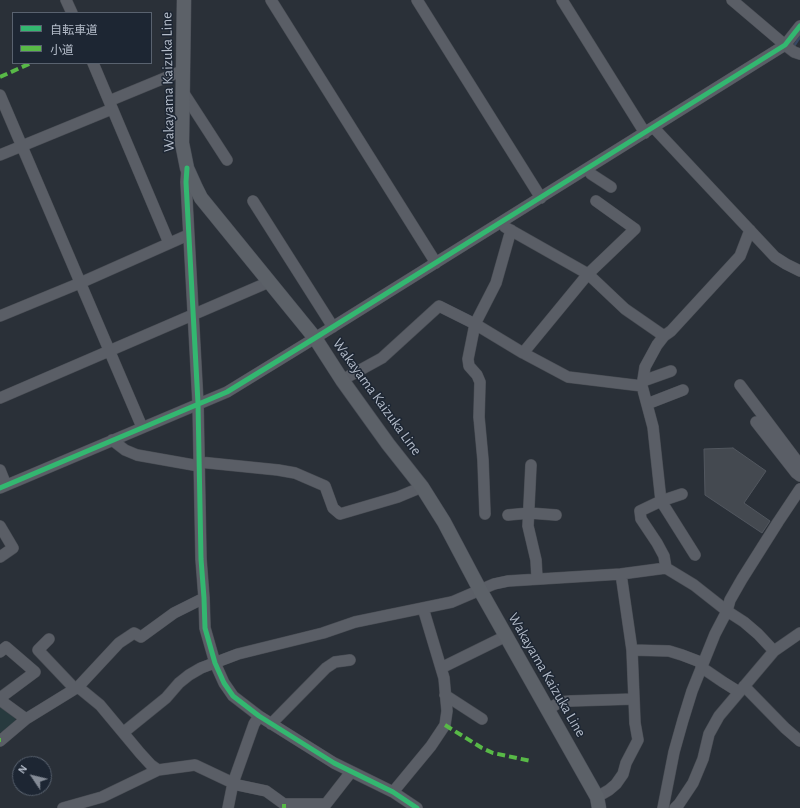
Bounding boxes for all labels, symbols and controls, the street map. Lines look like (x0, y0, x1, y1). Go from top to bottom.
legend (12, 12, 152, 64)
street label: Wakayama Kaizuka Line (158, 12, 178, 152)
text: 自転車道 (50, 24, 98, 36)
text: 小道 (50, 44, 74, 56)
street label: Wakayama Kaizuka Line (329, 335, 425, 459)
street label: Wakayama Kaizuka Line (504, 610, 590, 740)
north arrow (12, 756, 52, 796)
text: N (16, 763, 29, 776)

